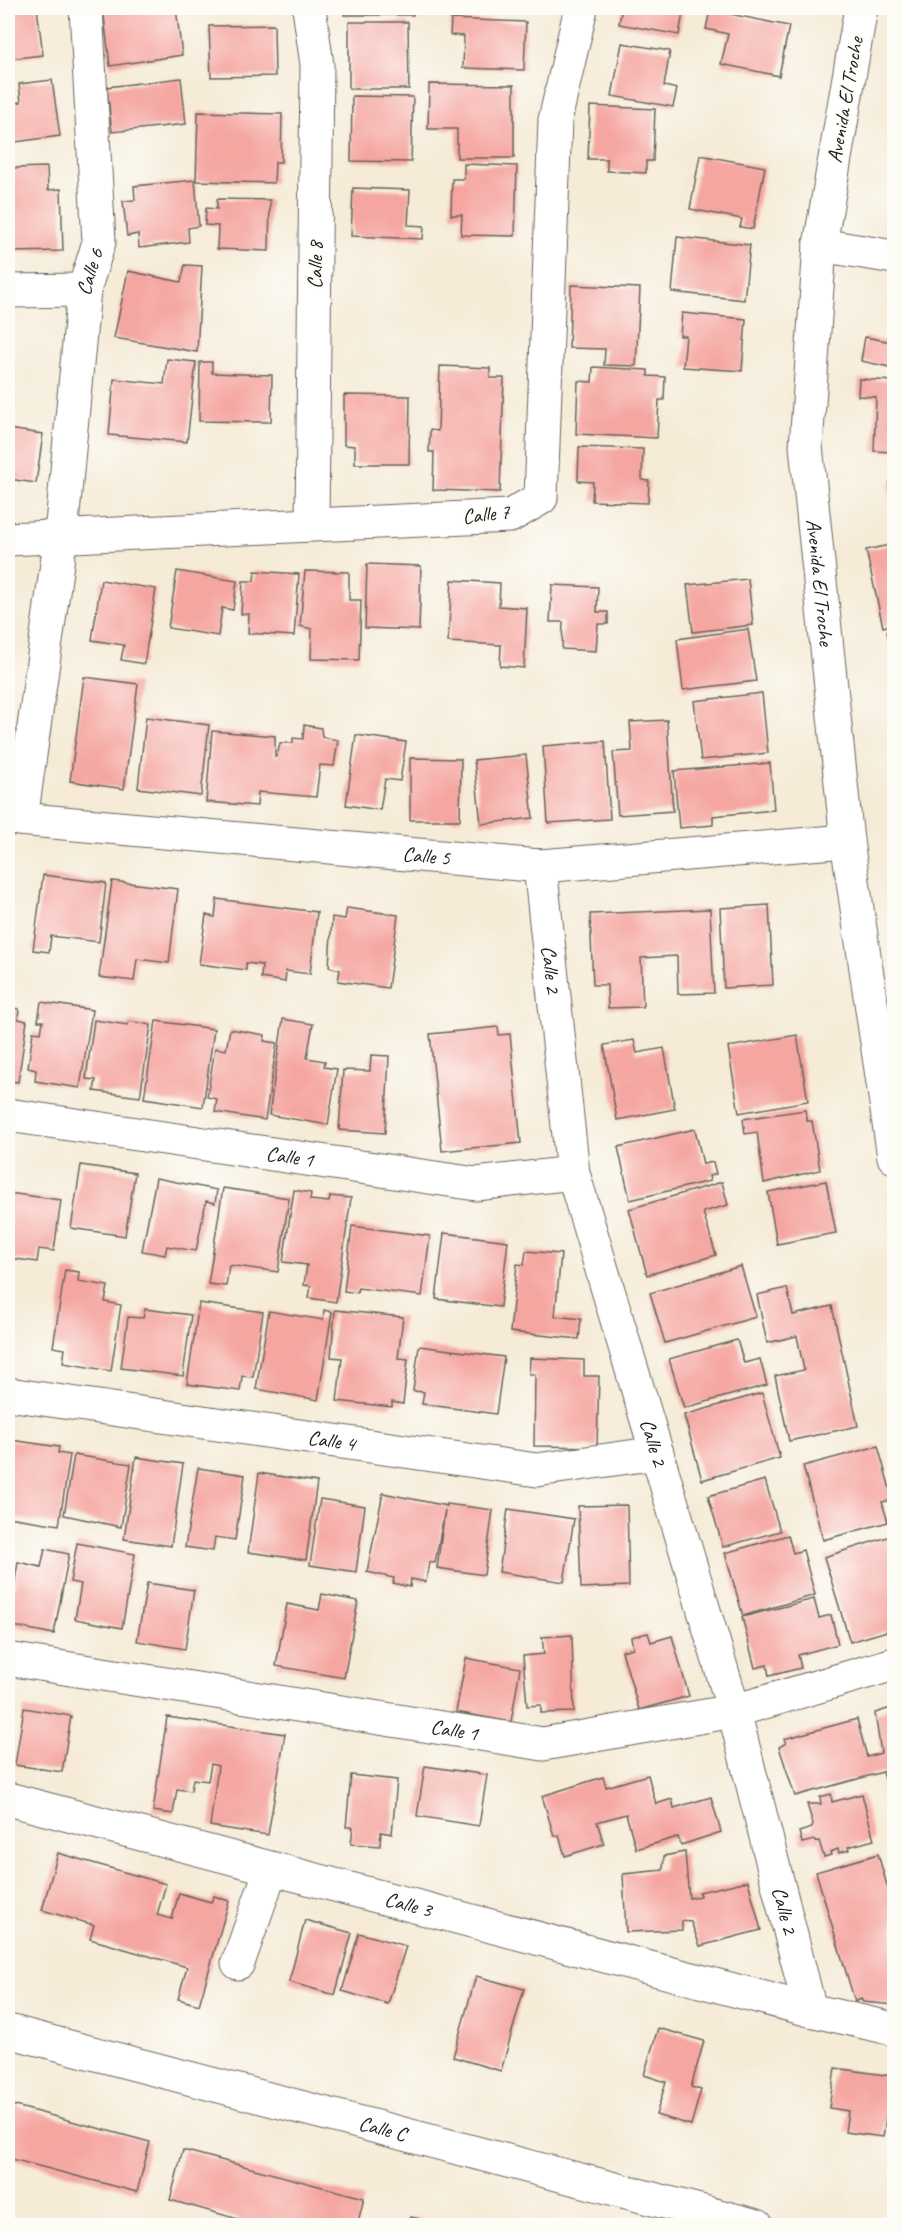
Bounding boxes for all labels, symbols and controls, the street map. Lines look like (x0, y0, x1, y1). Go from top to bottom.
street label: Avenida El Troche (821, 34, 869, 165)
street label: Calle 8 (302, 238, 328, 289)
street label: Calle 6 (70, 245, 109, 298)
street label: Calle 7 (461, 498, 513, 530)
street label: Avenida El Troche (801, 518, 840, 648)
street label: Calle 5 (401, 841, 453, 871)
street label: Calle 2 (536, 944, 567, 996)
street label: Calle 1 (265, 1140, 317, 1173)
street label: Calle 2 (634, 1416, 673, 1470)
street label: Calle 4 (306, 1424, 360, 1457)
street label: Calle 1 (429, 1713, 481, 1747)
street label: Calle 2 (766, 1884, 804, 1938)
street label: Calle 3 (382, 1886, 436, 1923)
street label: Calle C (356, 2110, 412, 2148)

